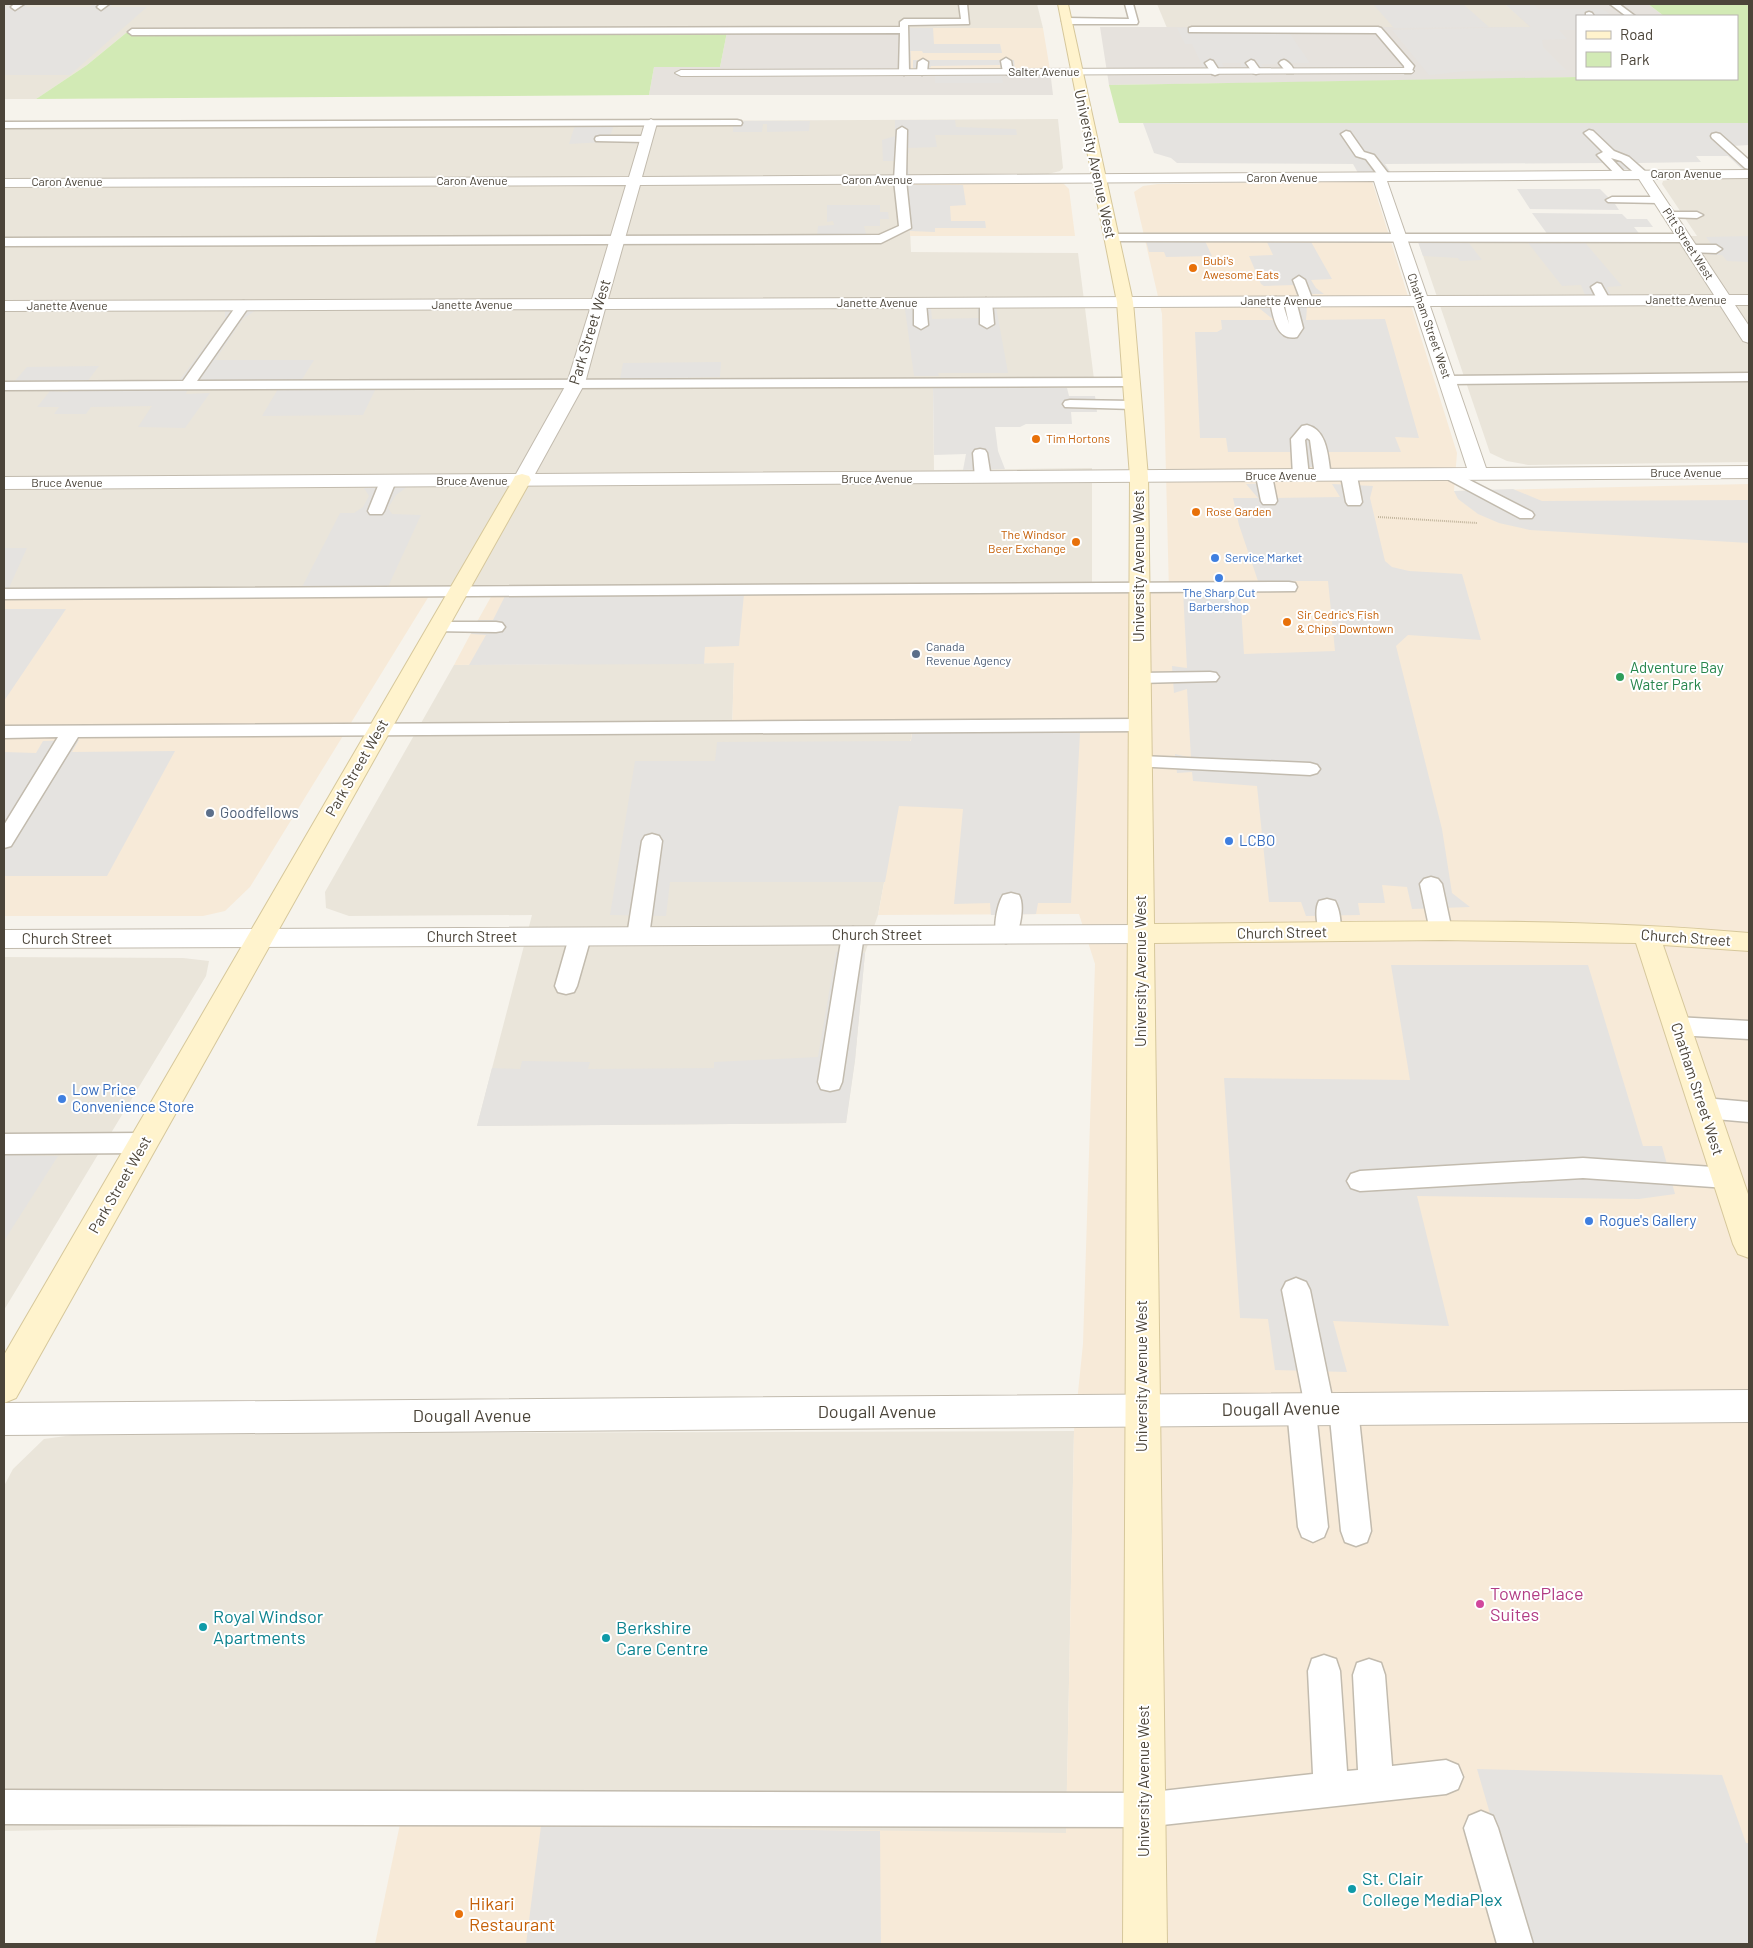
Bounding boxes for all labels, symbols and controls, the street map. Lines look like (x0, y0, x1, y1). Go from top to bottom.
legend (1576, 15, 1738, 80)
text: Road (1620, 25, 1653, 43)
text: Park (1620, 50, 1650, 68)
street label: Salter Avenue (1008, 64, 1080, 78)
street label: University Avenue West (1071, 88, 1121, 240)
street label: Caron Avenue (1650, 166, 1722, 180)
street label: Caron Avenue (1246, 170, 1318, 184)
street label: Caron Avenue (841, 172, 913, 186)
street label: Caron Avenue (436, 173, 508, 187)
street label: Caron Avenue (31, 174, 103, 188)
street label: Pitt Street West (1660, 205, 1717, 282)
place label: Bubi's Awesome Eats (1203, 253, 1279, 281)
marker: Bubi's Awesome Eats (1187, 262, 1199, 274)
street label: Chatham Street West (1405, 271, 1455, 380)
street label: Park Street West (564, 277, 614, 387)
street label: Janette Avenue (1645, 292, 1727, 306)
street label: Janette Avenue (1240, 293, 1322, 307)
street label: Janette Avenue (836, 295, 918, 309)
street label: Janette Avenue (431, 297, 513, 311)
street label: Janette Avenue (26, 298, 108, 312)
place label: Tim Hortons (1046, 431, 1110, 445)
marker: Tim Hortons (1030, 433, 1042, 445)
street label: Bruce Avenue (1650, 465, 1722, 479)
street label: Bruce Avenue (1245, 468, 1317, 482)
street label: Bruce Avenue (841, 471, 913, 485)
street label: Bruce Avenue (436, 473, 508, 487)
street label: Bruce Avenue (31, 475, 103, 489)
street label: University Avenue West (1129, 490, 1147, 642)
place label: Rose Garden (1206, 504, 1272, 518)
marker: Rose Garden (1190, 506, 1202, 518)
place label: The Windsor Beer Exchange (988, 527, 1067, 555)
marker: The Windsor Beer Exchange (1070, 536, 1082, 548)
place label: Service Market (1225, 550, 1302, 564)
marker: Service Market (1209, 552, 1221, 564)
marker: The Sharp Cut Barbershop (1213, 572, 1225, 584)
place label: The Sharp Cut Barbershop (1182, 585, 1256, 613)
place label: Sir Cedric's Fish & Chips Downtown (1297, 607, 1393, 635)
marker: Sir Cedric's Fish & Chips Downtown (1281, 616, 1293, 628)
place label: Canada Revenue Agency (926, 639, 1012, 667)
marker: Canada Revenue Agency (910, 648, 922, 660)
place label: Adventure Bay Water Park (1630, 658, 1724, 693)
marker: Adventure Bay Water Park (1614, 671, 1626, 683)
street label: Park Street West (321, 716, 391, 819)
place label: Goodfellows (220, 803, 299, 821)
marker: Goodfellows (204, 807, 216, 819)
place label: LCBO (1239, 831, 1275, 849)
marker: LCBO (1223, 835, 1235, 847)
street label: University Avenue West (1131, 895, 1149, 1047)
street label: Church Street (1237, 922, 1327, 942)
street label: Church Street (832, 925, 922, 943)
street label: Church Street (1640, 925, 1732, 949)
street label: Church Street (427, 927, 517, 945)
street label: Church Street (22, 929, 112, 947)
street label: Chatham Street West (1668, 1020, 1728, 1157)
place label: Low Price Convenience Store (72, 1080, 194, 1115)
marker: Low Price Convenience Store (56, 1093, 68, 1105)
street label: Park Street West (84, 1133, 154, 1236)
place label: Rogue's Gallery (1599, 1211, 1696, 1229)
marker: Rogue's Gallery (1583, 1215, 1595, 1227)
street label: University Avenue West (1132, 1300, 1150, 1452)
street label: Dougall Avenue (1222, 1396, 1340, 1420)
street label: Dougall Avenue (818, 1400, 936, 1422)
street label: Dougall Avenue (413, 1404, 531, 1426)
place label: TownePlace Suites (1490, 1582, 1583, 1625)
marker: TownePlace Suites (1474, 1598, 1486, 1610)
place label: Royal Windsor Apartments (213, 1605, 324, 1648)
place label: Berkshire Care Centre (616, 1616, 708, 1659)
marker: Royal Windsor Apartments (197, 1621, 209, 1633)
marker: Berkshire Care Centre (600, 1632, 612, 1644)
street label: University Avenue West (1134, 1705, 1152, 1857)
place label: St. Clair College MediaPlex (1362, 1867, 1503, 1910)
marker: St. Clair College MediaPlex (1346, 1883, 1358, 1895)
place label: Hikari Restaurant (469, 1892, 555, 1935)
marker: Hikari Restaurant (453, 1908, 465, 1920)

